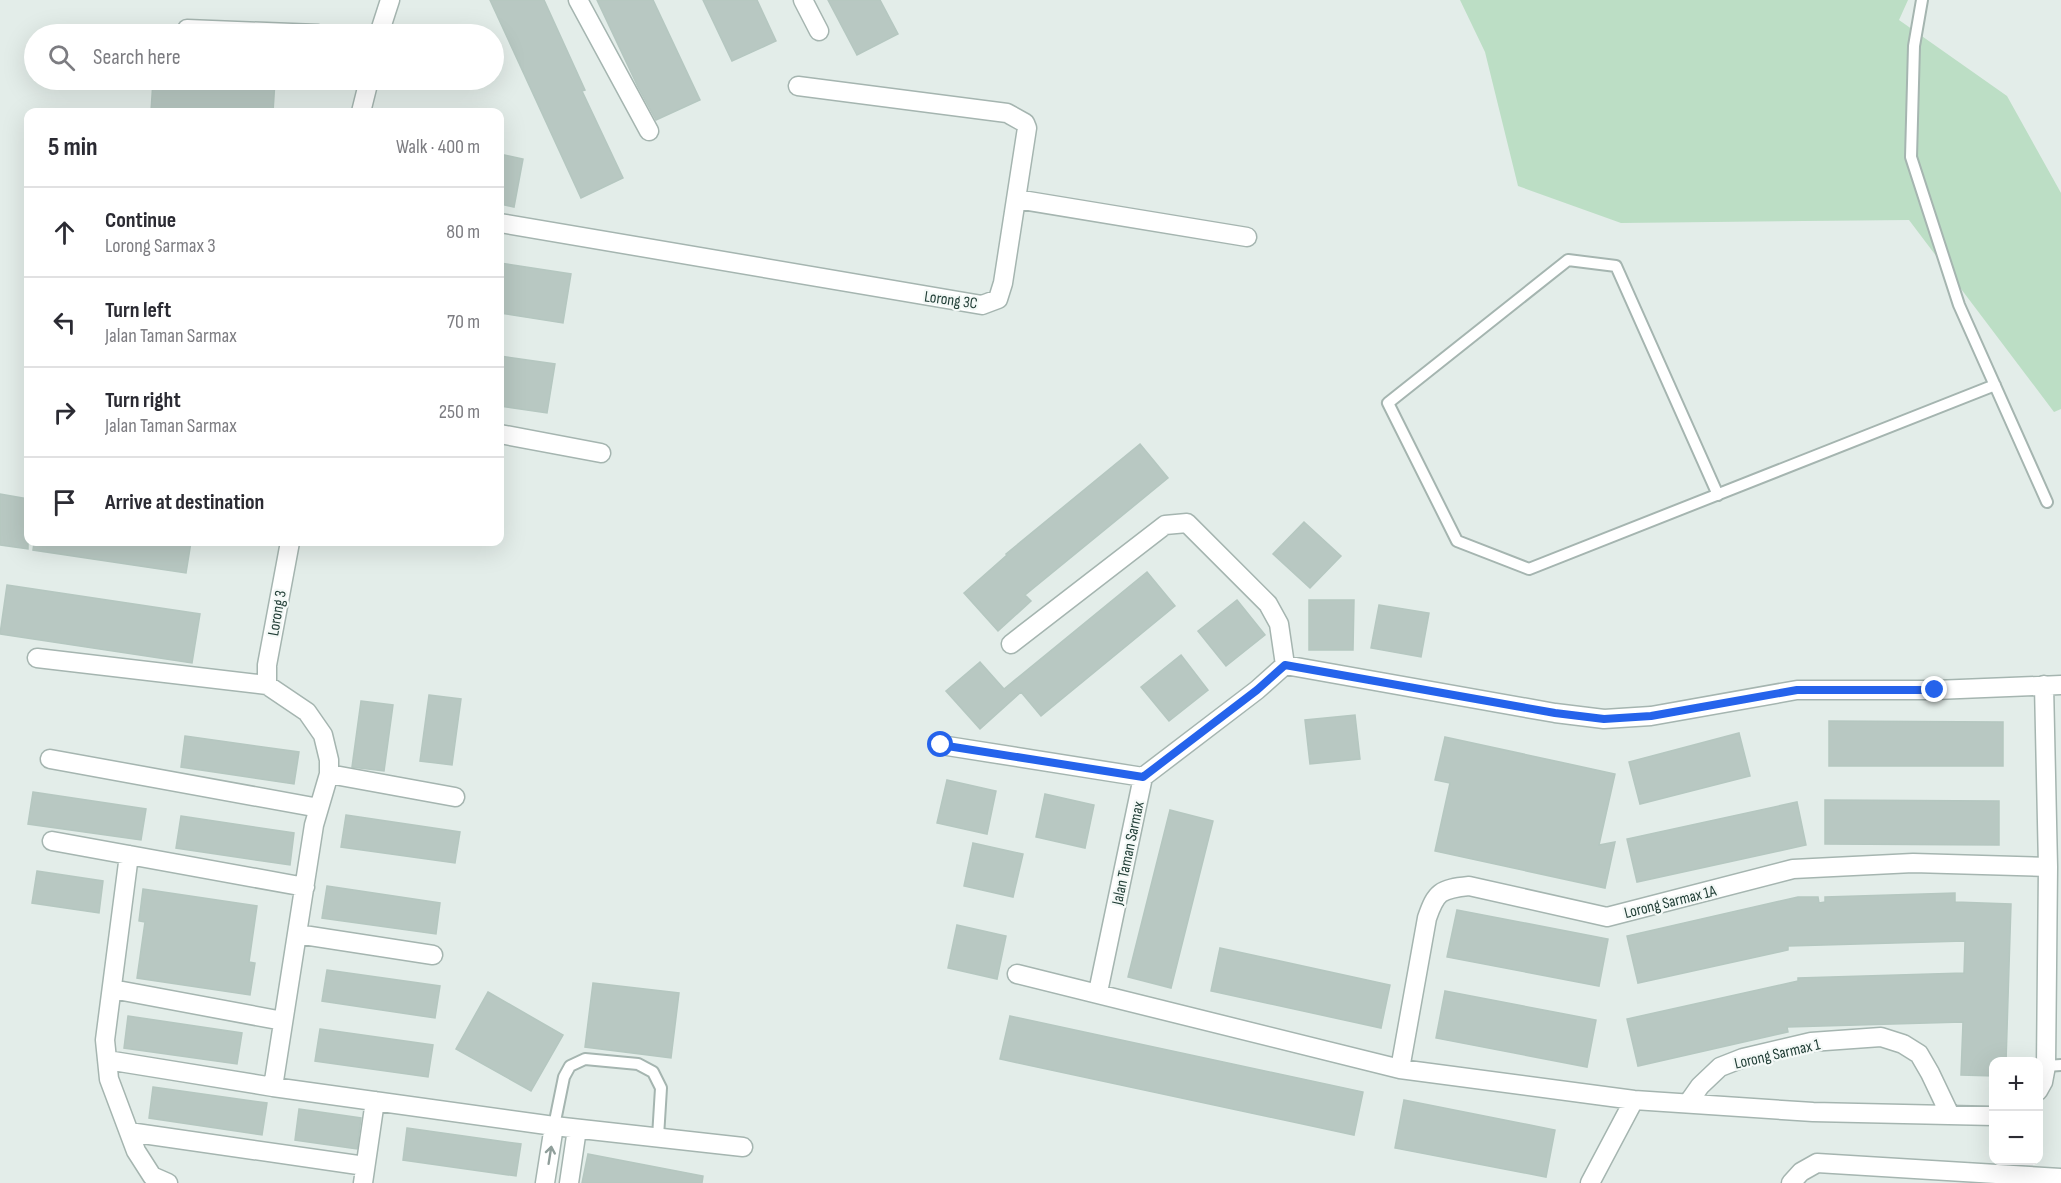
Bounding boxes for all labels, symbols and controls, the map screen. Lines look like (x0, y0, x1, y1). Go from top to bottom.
search box (24, 24, 504, 90)
icon: search (45, 41, 78, 74)
text: Search here (93, 44, 180, 71)
text: 5 min (48, 132, 98, 163)
text: Walk · 400 m (396, 135, 480, 159)
text: Continue (105, 207, 176, 234)
icon: ahead (48, 216, 81, 249)
text: 80 m (446, 220, 480, 244)
text: Lorong Sarmax 3 (105, 234, 216, 258)
street label: Lorong 3C (923, 287, 979, 314)
text: Turn left (105, 297, 171, 324)
icon: left (48, 306, 81, 339)
text: 70 m (447, 310, 480, 334)
text: Jalan Taman Sarmax (105, 324, 237, 348)
text: Turn right (105, 387, 181, 414)
icon: right (48, 396, 81, 429)
text: 250 m (439, 400, 480, 424)
text: Jalan Taman Sarmax (105, 414, 237, 438)
icon: arrive (48, 486, 81, 519)
text: Arrive at destination (105, 489, 264, 516)
street label: Lorong 3 (264, 589, 291, 637)
route end (1921, 676, 1947, 702)
route start (927, 731, 953, 757)
street label: Jalan Taman Sarmax (1108, 800, 1149, 908)
street label: Lorong Sarmax 1A (1622, 882, 1719, 923)
street label: Lorong Sarmax 1 (1733, 1035, 1822, 1074)
map controls (1989, 1057, 2043, 1165)
button: + (1989, 1057, 2043, 1111)
button: − (1989, 1111, 2043, 1165)
one-way arrow (545, 1145, 556, 1165)

